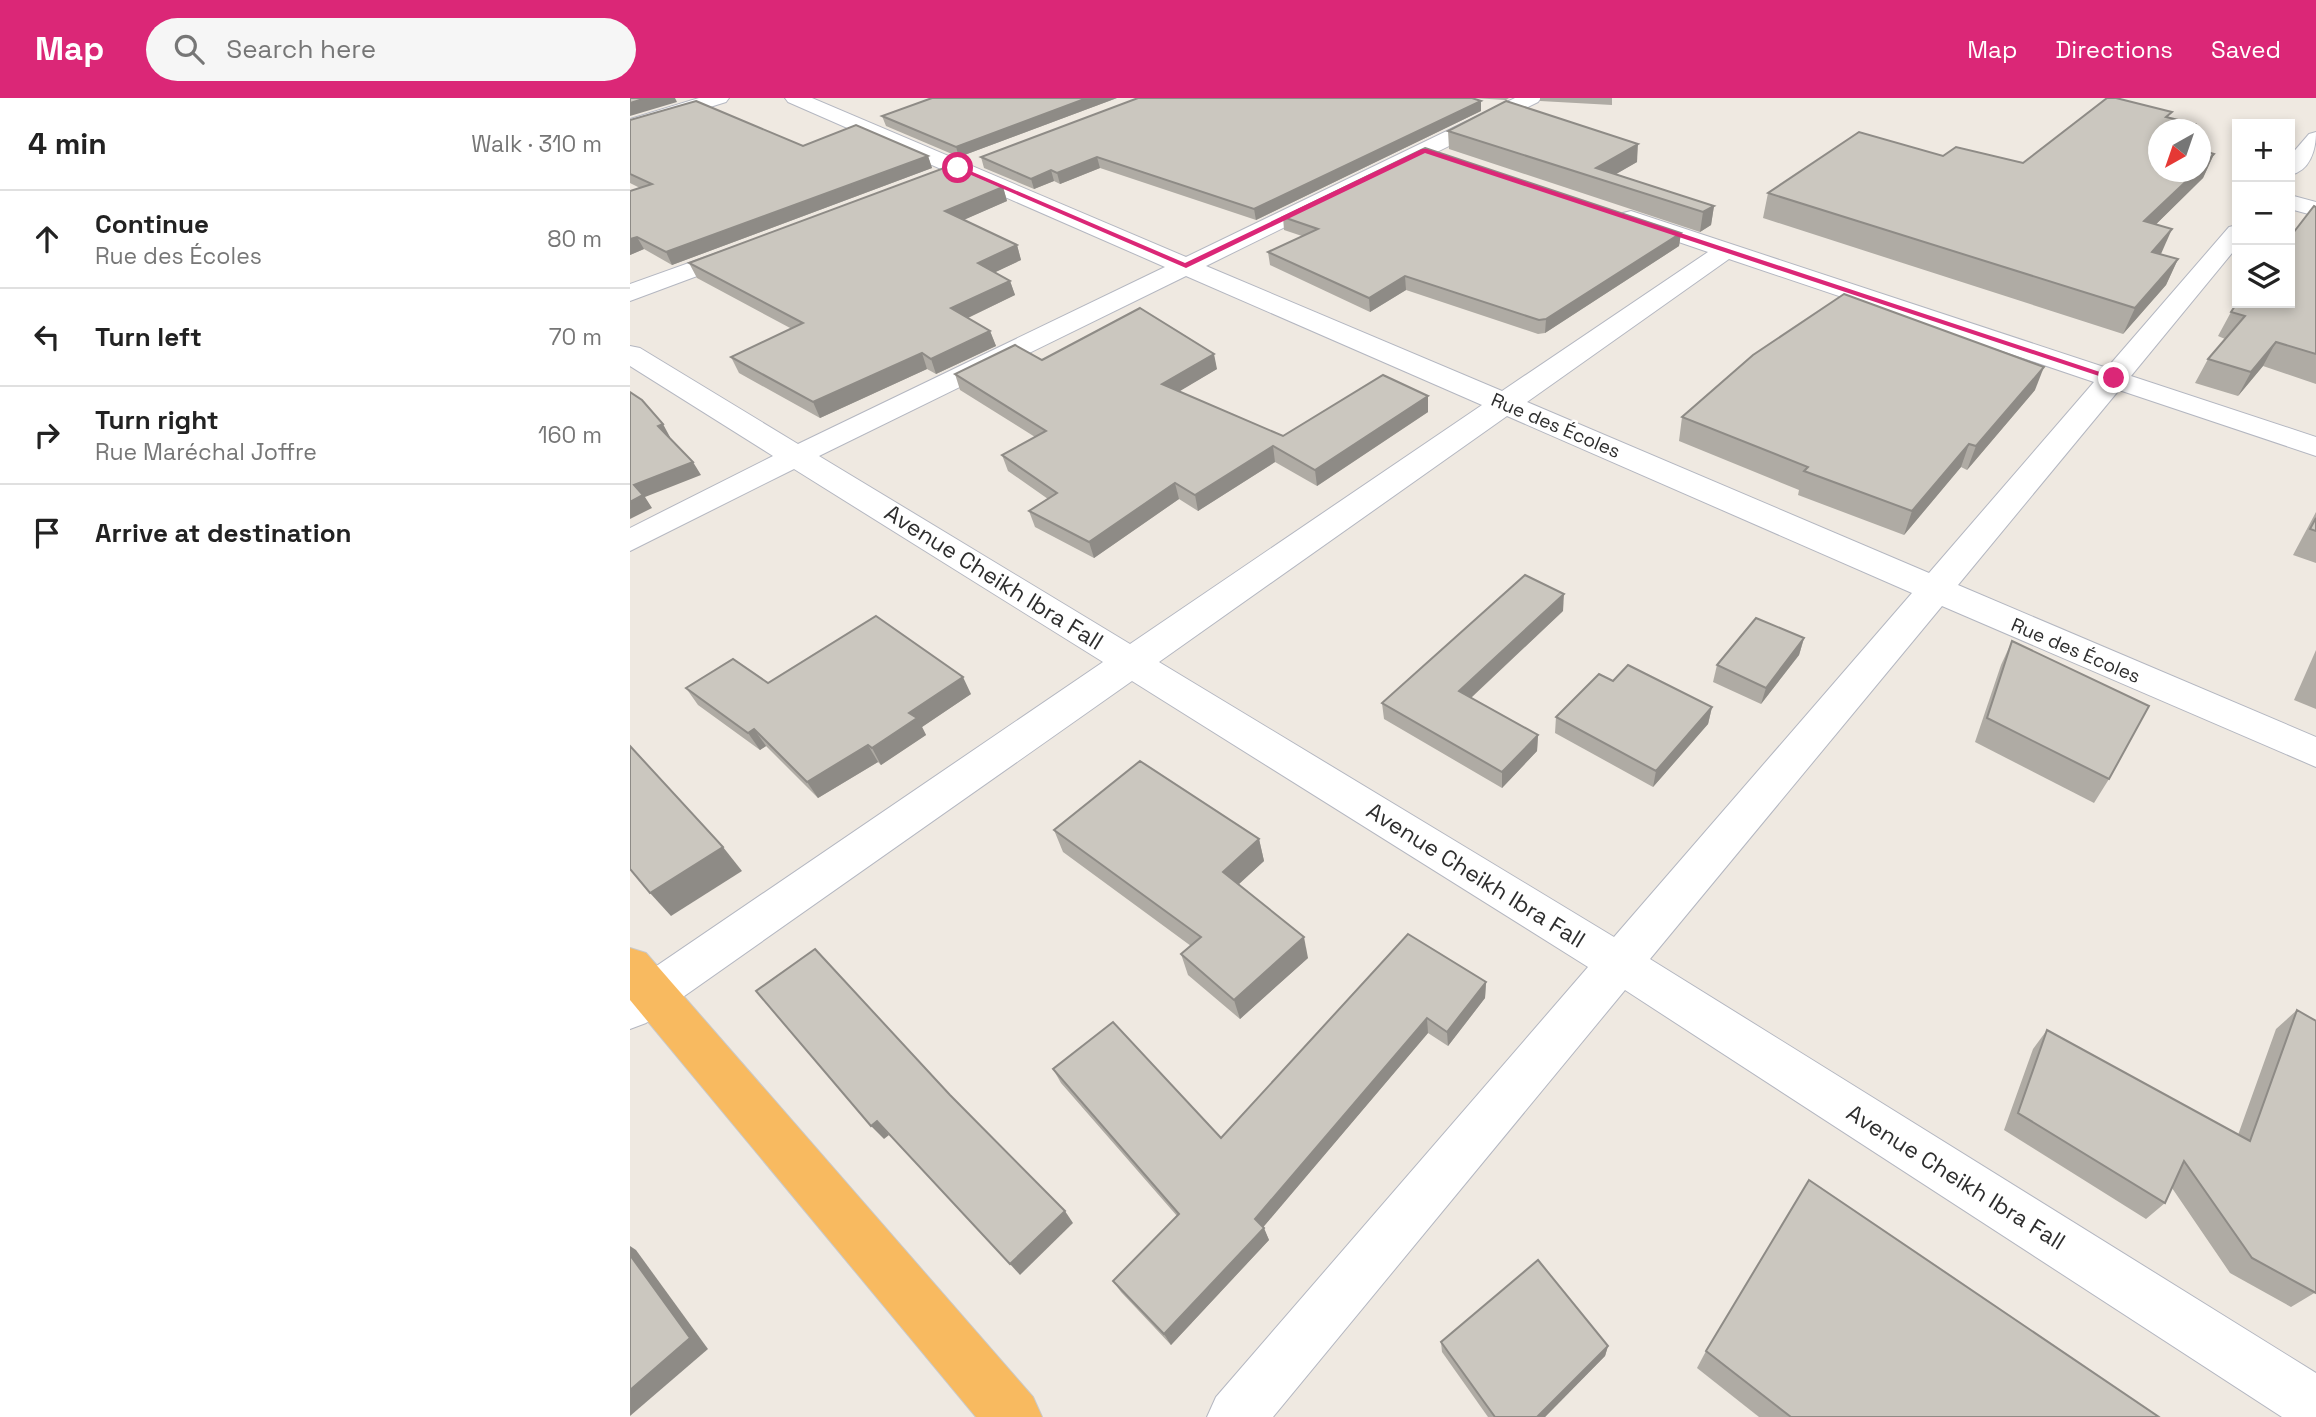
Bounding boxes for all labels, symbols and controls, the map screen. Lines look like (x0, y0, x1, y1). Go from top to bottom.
search box (146, 18, 636, 81)
text: Map (35, 28, 104, 70)
icon: search (170, 30, 208, 68)
text: Search here (226, 32, 376, 66)
text: Map (1967, 34, 2017, 65)
text: Directions (2055, 34, 2173, 65)
text: Saved (2211, 34, 2281, 65)
north arrow (2148, 119, 2211, 182)
map controls (2232, 119, 2295, 308)
button: + (2232, 119, 2295, 182)
text: 4 min (28, 124, 107, 163)
text: Walk · 310 m (471, 129, 602, 159)
route start (942, 152, 973, 183)
button: − (2232, 182, 2295, 245)
text: Continue (95, 207, 209, 241)
icon: ahead (28, 220, 66, 258)
text: 80 m (547, 224, 602, 254)
text: Rue des Écoles (95, 241, 262, 271)
button: layers (2232, 245, 2295, 308)
icon: left (28, 318, 66, 356)
text: Turn left (95, 320, 202, 354)
text: 70 m (549, 322, 602, 352)
route end (2098, 362, 2129, 393)
street label: Rue des Écoles (1487, 387, 1624, 464)
text: Turn right (95, 403, 219, 437)
icon: right (28, 416, 66, 454)
text: 160 m (538, 420, 602, 450)
text: Rue Maréchal Joffre (95, 437, 317, 467)
street label: Avenue Cheikh Ibra Fall (879, 497, 1109, 657)
icon: arrive (28, 514, 66, 552)
text: Arrive at destination (95, 516, 352, 550)
street label: Rue des Écoles (2007, 612, 2144, 689)
street label: Avenue Cheikh Ibra Fall (1361, 795, 1591, 955)
street label: Avenue Cheikh Ibra Fall (1841, 1097, 2071, 1257)

